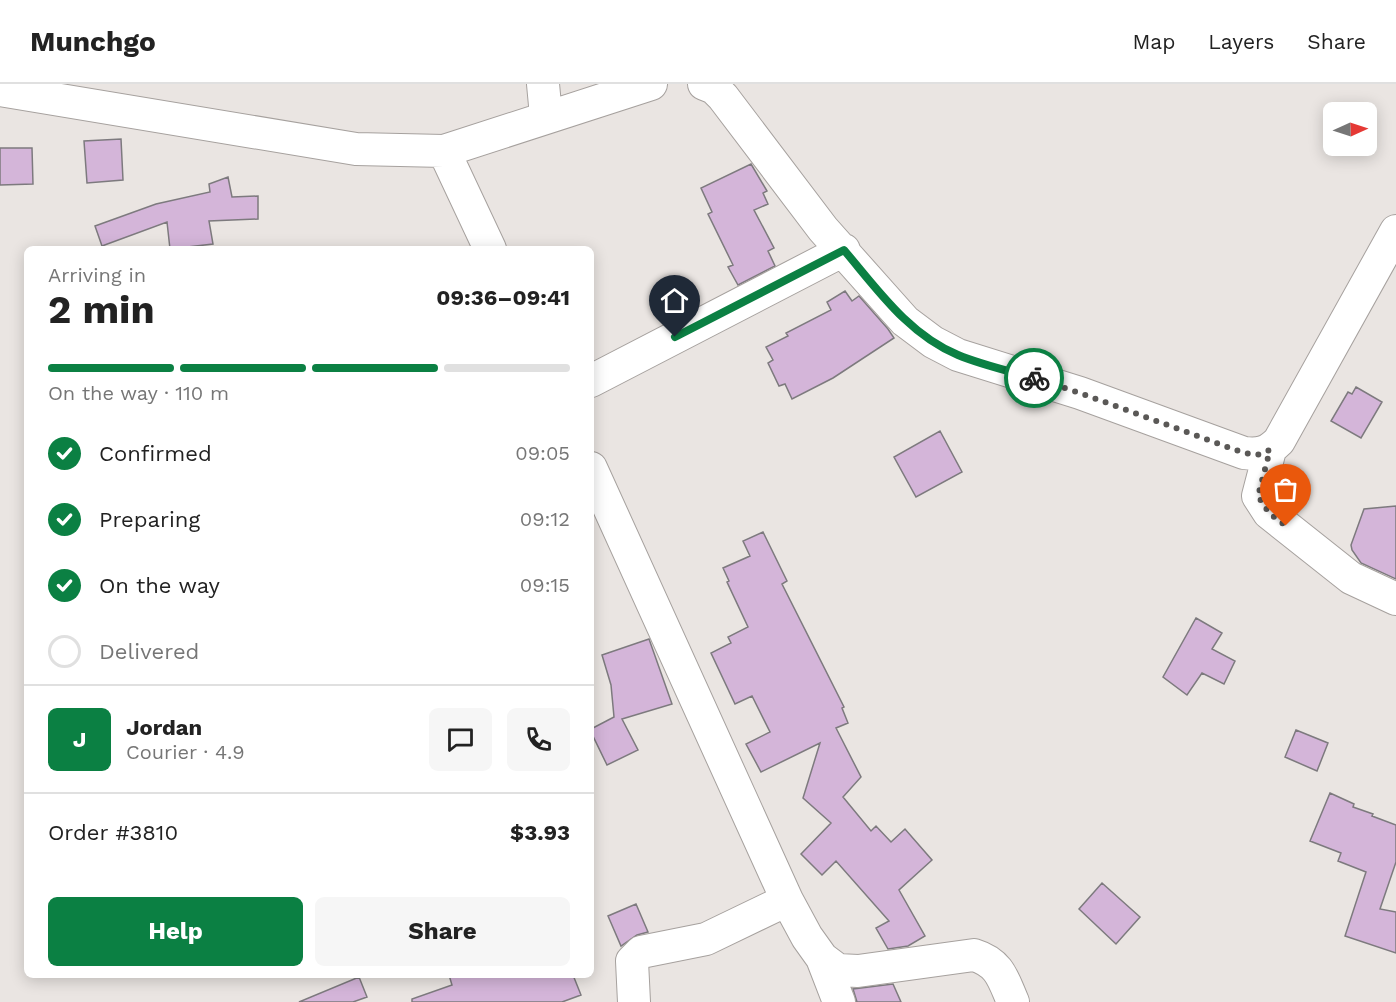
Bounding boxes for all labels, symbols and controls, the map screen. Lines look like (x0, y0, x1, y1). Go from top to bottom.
text: Munchgo (30, 25, 156, 58)
text: Map (1132, 29, 1175, 54)
text: Layers (1208, 29, 1274, 54)
text: Share (1307, 29, 1366, 54)
north arrow (1323, 102, 1377, 156)
map controls (1323, 102, 1377, 156)
text: Arriving in (48, 263, 146, 287)
pin (649, 275, 700, 337)
icon: home (658, 284, 691, 317)
text: 09:36–09:41 (436, 285, 570, 310)
text: 2 min (48, 287, 155, 332)
courier (1004, 348, 1064, 408)
icon: bike (1018, 362, 1051, 395)
text: On the way · 110 m (48, 381, 229, 405)
icon: check (48, 437, 81, 470)
text: Confirmed (99, 441, 212, 466)
text: 09:05 (515, 441, 570, 465)
pin (1260, 464, 1311, 526)
icon: bag (1269, 473, 1302, 506)
icon: check (48, 503, 81, 536)
text: Preparing (99, 507, 200, 532)
text: 09:12 (520, 507, 570, 531)
icon: check (48, 569, 81, 602)
text: On the way (99, 573, 220, 598)
text: 09:15 (520, 573, 570, 597)
text: Delivered (99, 639, 199, 664)
button: chat (429, 708, 492, 771)
button: phone (507, 708, 570, 771)
text: Jordan (126, 715, 202, 740)
text: J (73, 727, 86, 752)
text: Courier · 4.9 (126, 740, 245, 764)
text: Order #3810 (48, 820, 178, 845)
text: $3.93 (510, 820, 570, 845)
button: Help (48, 897, 303, 966)
button: Share (315, 897, 570, 966)

